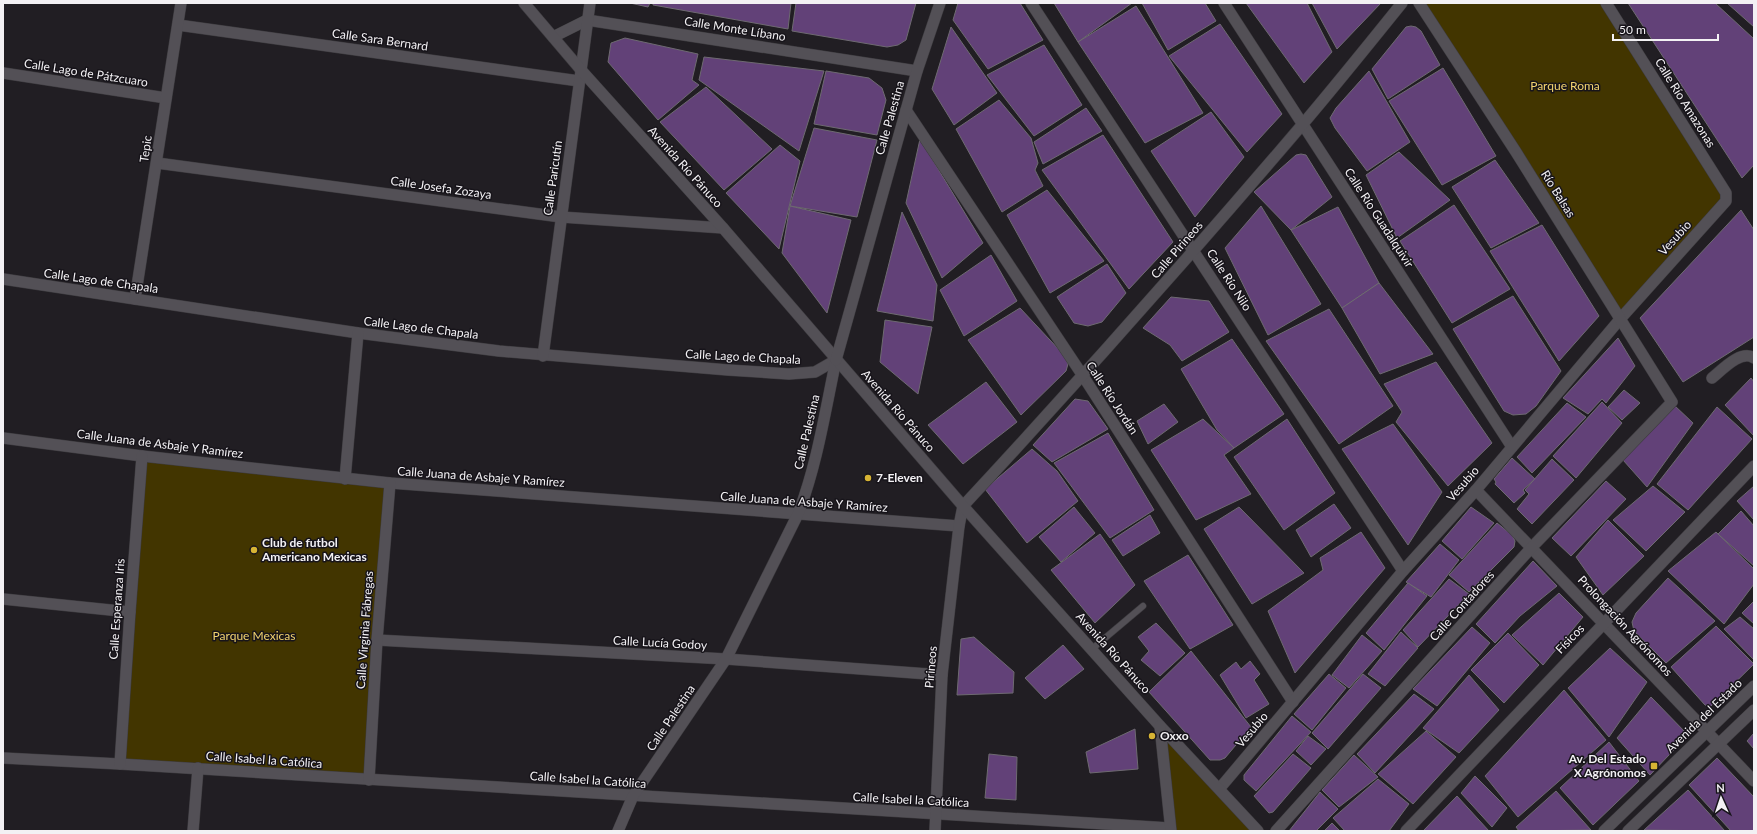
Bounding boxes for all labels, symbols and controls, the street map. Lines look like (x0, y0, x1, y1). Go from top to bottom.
street label: Calle Monte Líbano (683, 13, 787, 44)
scale bar (1613, 16, 1718, 42)
text: 50 m (1619, 22, 1646, 37)
street label: Calle Sara Bernard (331, 25, 429, 54)
street label: Calle Lago de Pátzcuaro (23, 55, 149, 90)
street label: Calle Río Amazonas (1652, 55, 1719, 150)
park label: Parque Roma (1530, 78, 1600, 93)
street label: Calle Palestina (872, 79, 907, 157)
street label: Avenida Río Pánuco (645, 123, 726, 211)
street label: Tepic (136, 134, 155, 163)
street label: Calle Paricutín (540, 139, 565, 216)
street label: Calle Río Guadalquivir (1342, 165, 1418, 271)
street label: Río Balsas (1538, 167, 1579, 220)
street label: Calle Josefa Zozaya (390, 173, 493, 202)
street label: Vesubio (1655, 217, 1694, 258)
street label: Calle Pirineos (1148, 218, 1206, 282)
street label: Calle Río Nilo (1204, 246, 1255, 314)
street label: Calle Lago de Chapala (43, 265, 159, 296)
street label: Calle Lago de Chapala (363, 313, 479, 342)
street label: Calle Lago de Chapala (685, 346, 801, 367)
street label: Calle Río Jordán (1083, 358, 1142, 437)
street label: Avenida Río Pánuco (858, 366, 938, 455)
street label: Calle Palestina (791, 393, 822, 471)
street label: Calle Juana de Asbaje Y Ramírez (76, 426, 245, 461)
street label: Calle Juana de Asbaje Y Ramírez (397, 463, 566, 490)
street label: Vesubio (1443, 463, 1482, 504)
place label: 7-Eleven (876, 470, 923, 485)
marker: 7-Eleven (863, 473, 873, 483)
street label: Calle Juana de Asbaje Y Ramírez (720, 488, 889, 515)
place label: Club de futbol Americano Mexicas (261, 535, 367, 564)
marker: Club de futbol Americano Mexicas (249, 545, 259, 555)
street label: Calle Esperanza Iris (105, 558, 128, 660)
street label: Calle Contadores (1426, 567, 1497, 644)
street label: Calle Virginia Fábregas (353, 571, 376, 689)
street label: Prolongación Agrónomos (1575, 572, 1676, 679)
street label: Avenida Río Pánuco (1073, 609, 1154, 697)
street label: Físicos (1552, 621, 1587, 657)
park label: Parque Mexicas (213, 628, 295, 643)
street label: Calle Lucía Godoy (613, 633, 708, 652)
street label: Pirineos (921, 645, 940, 689)
street label: Avenida del Estado (1662, 675, 1745, 756)
street label: Calle Palestina (643, 682, 698, 754)
street label: Vesubio (1232, 709, 1271, 751)
place label: Oxxo (1160, 728, 1189, 743)
marker: Oxxo (1147, 731, 1157, 741)
street label: Calle Isabel la Católica (205, 748, 323, 771)
place label: Av. Del Estado X Agrónomos (1568, 751, 1646, 780)
marker: Av. Del Estado X Agrónomos (1649, 761, 1659, 771)
street label: Calle Isabel la Católica (529, 768, 647, 791)
north arrow (1701, 778, 1741, 818)
text: N (1716, 781, 1725, 794)
street label: Calle Isabel la Católica (852, 789, 970, 810)

